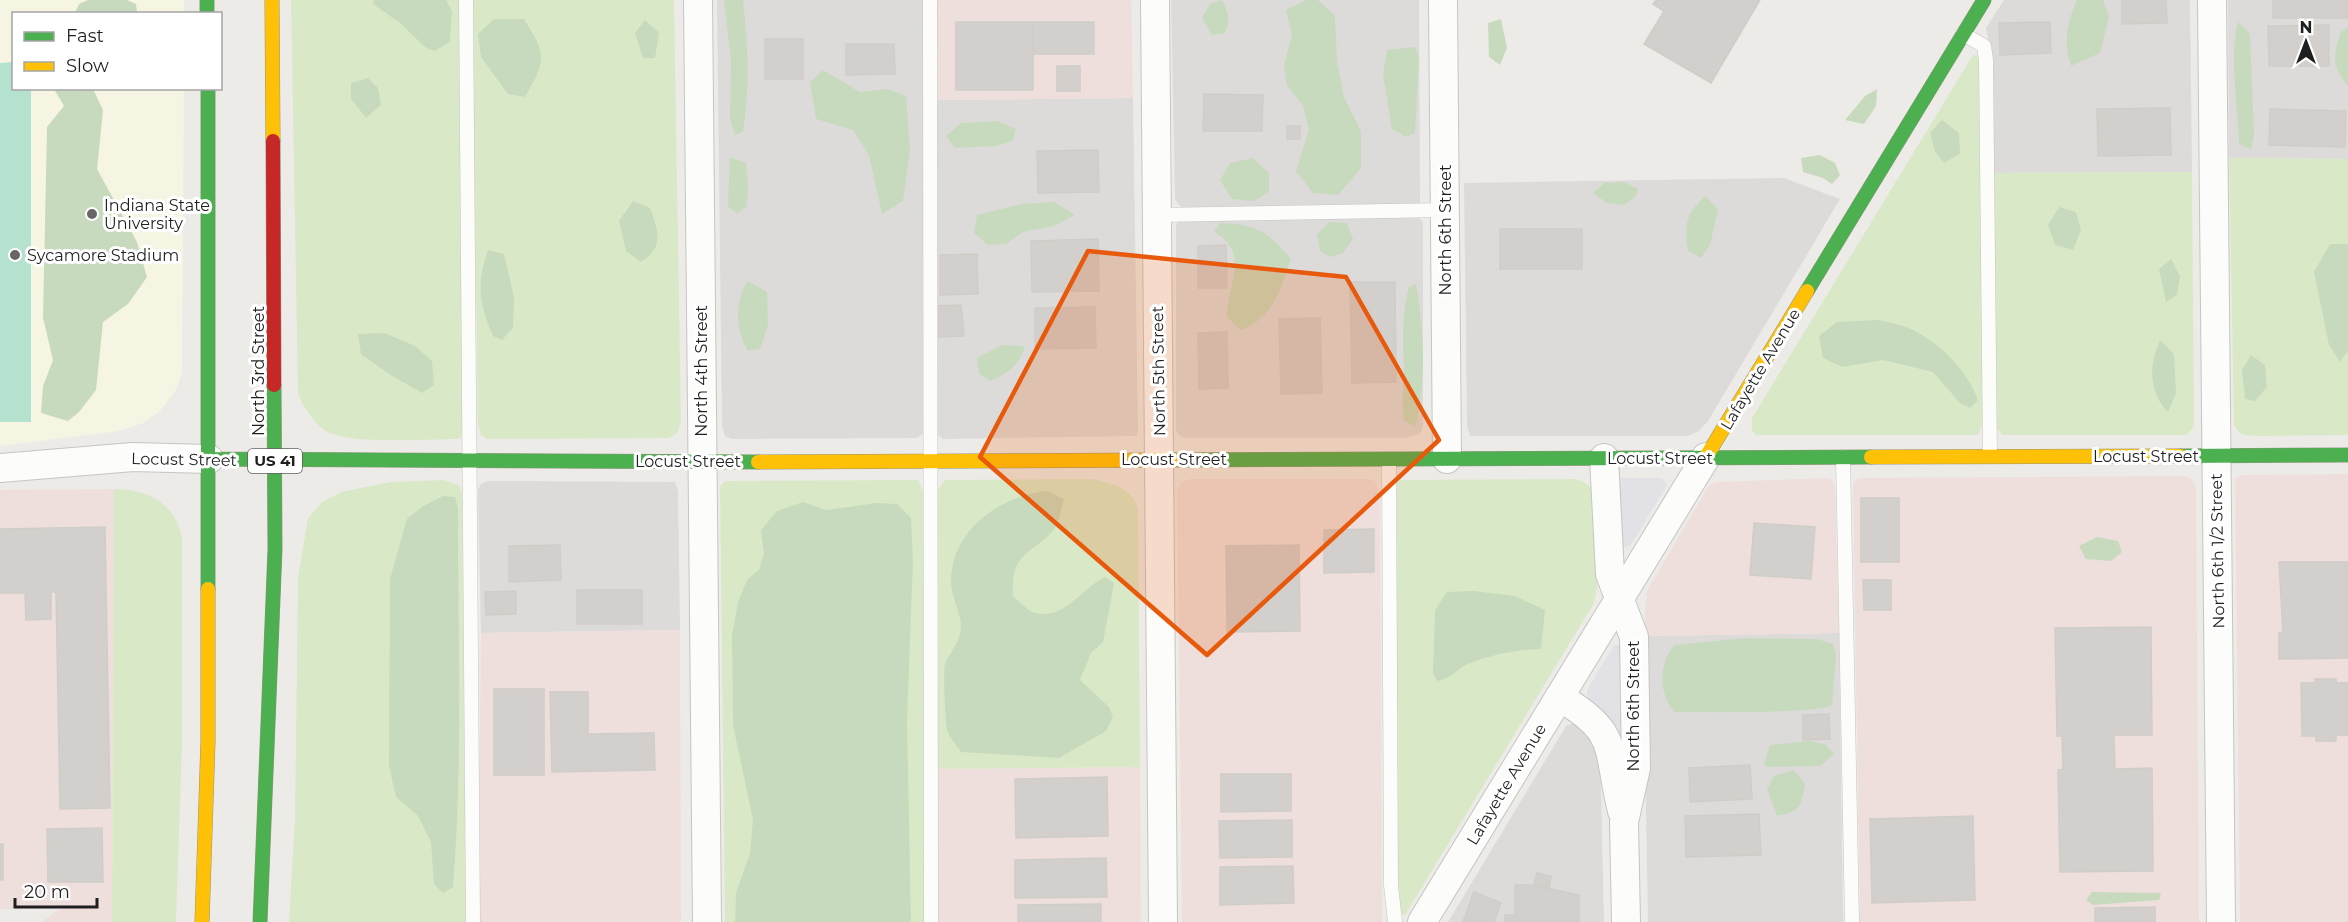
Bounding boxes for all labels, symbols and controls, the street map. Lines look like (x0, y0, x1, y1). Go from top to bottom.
legend (12, 12, 222, 90)
north arrow (2276, 12, 2336, 72)
text: N (2300, 18, 2312, 37)
text: Fast (66, 25, 104, 47)
text: Slow (66, 55, 109, 77)
street label: North 6th Street (1436, 164, 1455, 295)
place label: Indiana State University (104, 196, 210, 233)
marker: Indiana State University (85, 207, 99, 221)
place label: Sycamore Stadium (27, 246, 179, 265)
marker: Sycamore Stadium (8, 248, 22, 262)
street label: North 4th Street (692, 305, 711, 437)
street label: North 5th Street (1148, 305, 1169, 436)
street label: Lafayette Avenue (1717, 305, 1804, 433)
street label: North 3rd Street (249, 306, 268, 436)
street label: Locust Street (2093, 447, 2199, 466)
street label: Locust Street (131, 449, 238, 470)
road number: US 41 (248, 449, 302, 473)
street label: Locust Street (1607, 449, 1713, 468)
street label: Locust Street (1121, 450, 1227, 469)
street label: Locust Street (635, 452, 741, 471)
street label: North 6th 1/2 Street (2207, 473, 2228, 629)
street label: North 6th Street (1624, 640, 1643, 771)
street label: Lafayette Avenue (1463, 720, 1550, 848)
scale bar (15, 871, 98, 909)
text: 20 m (24, 881, 70, 903)

